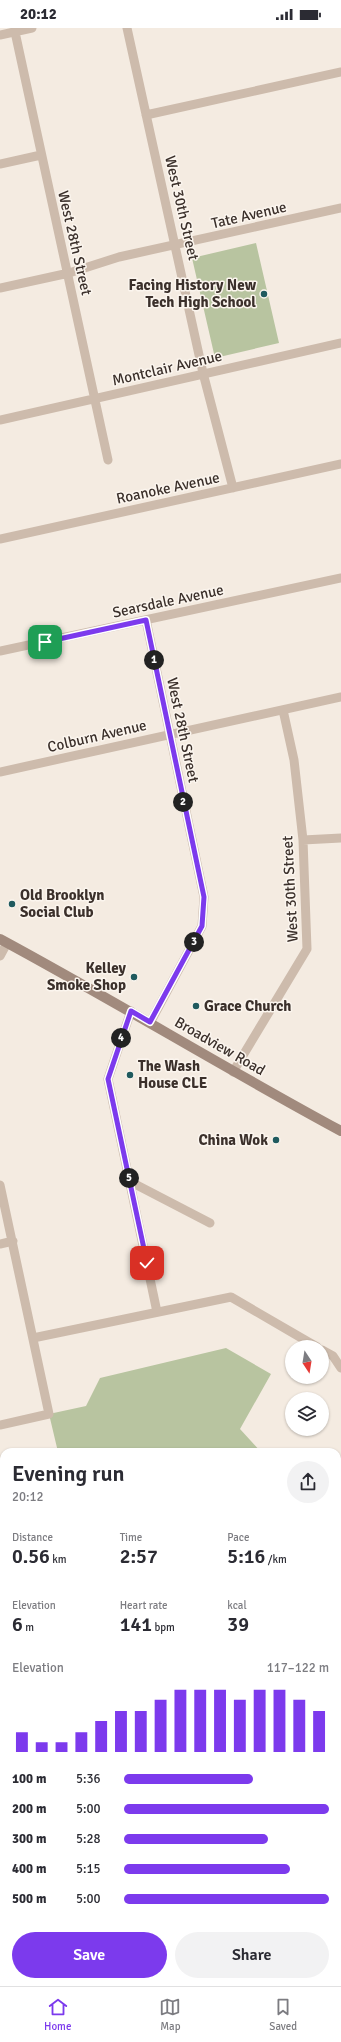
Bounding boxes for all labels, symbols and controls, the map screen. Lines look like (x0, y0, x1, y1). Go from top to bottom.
text: 20:12 (20, 5, 57, 23)
street label: West 30th Street (161, 154, 203, 262)
street label: West 28th Street (54, 189, 96, 297)
street label: Tate Avenue (210, 198, 288, 232)
place label: Facing History New Tech High School (129, 276, 257, 311)
marker: Facing History New Tech High School (259, 289, 269, 299)
street label: Montclair Avenue (110, 347, 224, 389)
street label: Roanoke Avenue (115, 468, 221, 508)
street label: Searsdale Avenue (111, 580, 225, 622)
pin (28, 625, 62, 659)
icon: arrive (34, 631, 56, 653)
pin: 1 (144, 650, 164, 670)
text: 1 (151, 653, 157, 666)
street label: West 28th Street (163, 676, 203, 784)
street label: Colburn Avenue (46, 716, 148, 756)
pin: 2 (173, 792, 193, 812)
text: 2 (180, 795, 186, 808)
street label: West 30th Street (278, 835, 302, 943)
place label: Old Brooklyn Social Club (20, 886, 104, 921)
marker: Old Brooklyn Social Club (7, 899, 17, 909)
pin: 3 (184, 932, 204, 952)
text: 3 (191, 935, 197, 948)
place label: Kelley Smoke Shop (47, 959, 127, 994)
marker: Kelley Smoke Shop (129, 972, 139, 982)
place label: Grace Church (204, 997, 292, 1015)
marker: Grace Church (191, 1001, 201, 1011)
street label: Broadview Road (171, 1013, 269, 1079)
pin: 4 (111, 1028, 131, 1048)
text: 4 (118, 1031, 124, 1044)
place label: The Wash House CLE (138, 1057, 208, 1092)
marker: The Wash House CLE (125, 1070, 135, 1080)
place label: China Wok (198, 1131, 268, 1149)
marker: China Wok (271, 1135, 281, 1145)
pin: 5 (119, 1168, 139, 1188)
text: 5 (126, 1171, 132, 1184)
pin (130, 1246, 164, 1280)
icon: check (136, 1252, 158, 1274)
north arrow (285, 1340, 329, 1384)
map controls (285, 1340, 329, 1436)
button: layers (285, 1392, 329, 1436)
text: Evening run (12, 1460, 125, 1487)
button: share (287, 1461, 329, 1503)
text: 20:12 (12, 1489, 44, 1505)
text: Distance (12, 1531, 53, 1544)
text: Time (120, 1531, 142, 1544)
text: Pace (227, 1531, 250, 1544)
text: 0.56 (12, 1544, 50, 1569)
text: 2:57 (120, 1544, 158, 1569)
text: 5:16 (227, 1544, 265, 1569)
text: km (50, 1553, 67, 1566)
text: /km (265, 1553, 287, 1566)
text: Elevation (12, 1599, 56, 1612)
text: Heart rate (120, 1599, 167, 1612)
text: kcal (227, 1599, 247, 1612)
text: 6 (12, 1612, 23, 1637)
text: 141 (120, 1612, 152, 1637)
text: 39 (227, 1612, 249, 1637)
text: m (23, 1621, 34, 1634)
text: bpm (152, 1621, 175, 1634)
text: Elevation (12, 1660, 64, 1676)
text: 117–122 m (267, 1660, 329, 1676)
text: 100 m (12, 1771, 46, 1787)
text: 5:36 (76, 1771, 101, 1787)
text: 200 m (12, 1801, 46, 1817)
text: 5:00 (76, 1801, 101, 1817)
text: 300 m (12, 1831, 46, 1847)
text: 5:28 (76, 1831, 101, 1847)
text: 400 m (12, 1861, 46, 1877)
text: 5:15 (76, 1861, 101, 1877)
text: 500 m (12, 1891, 46, 1907)
text: 5:00 (76, 1891, 101, 1907)
button: Save (12, 1932, 167, 1978)
button: Share (175, 1932, 329, 1978)
tab: Home (44, 1996, 71, 2033)
tab: Map (159, 1996, 181, 2033)
tab: Saved (269, 1996, 297, 2033)

